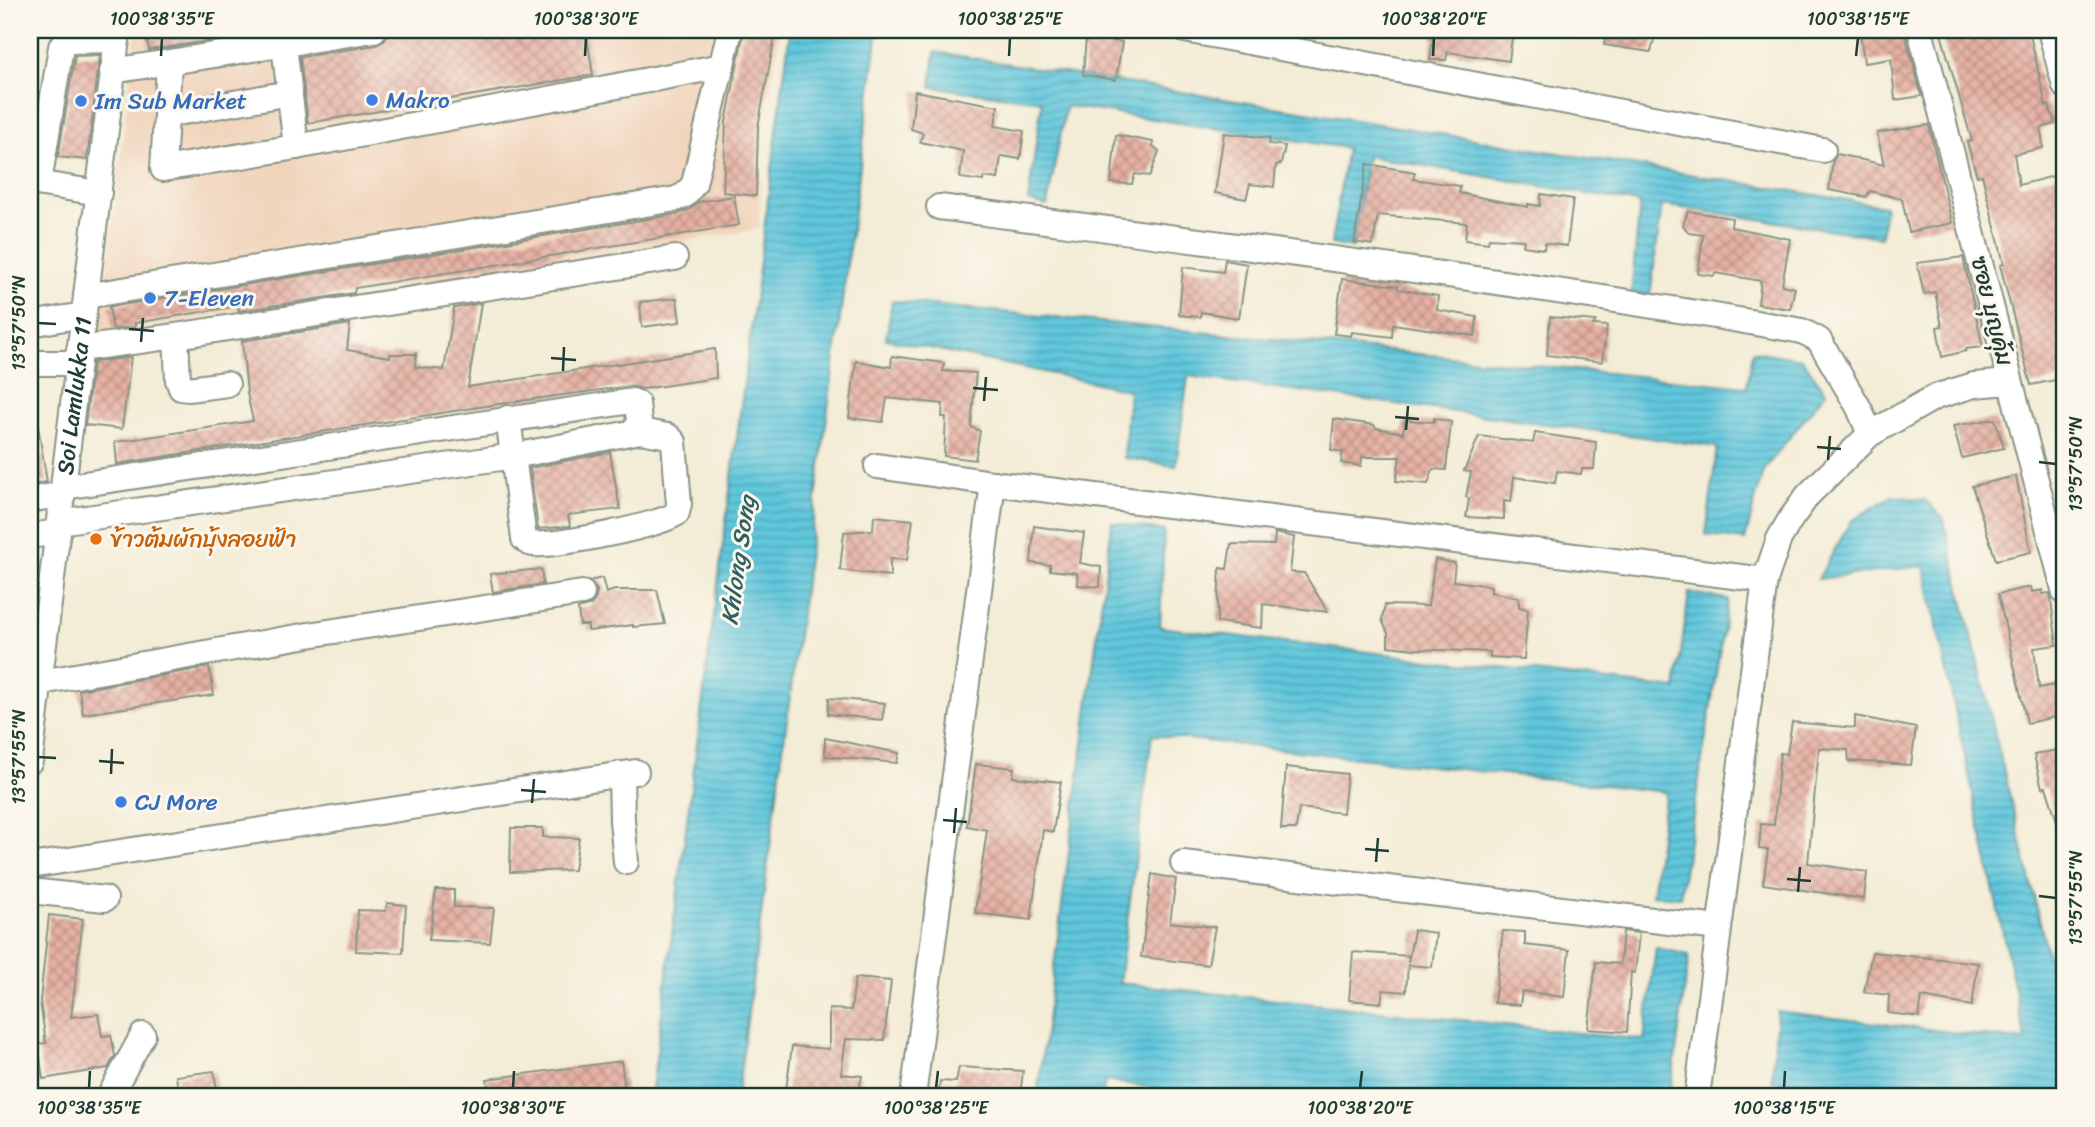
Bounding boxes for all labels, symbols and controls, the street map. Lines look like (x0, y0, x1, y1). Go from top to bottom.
text: 100°38'35"E (110, 3, 215, 35)
text: 100°38'30"E (534, 3, 639, 35)
text: 100°38'25"E (958, 3, 1063, 35)
text: 100°38'20"E (1382, 3, 1487, 35)
text: 100°38'15"E (1807, 3, 1910, 35)
place label: Makro (386, 80, 450, 121)
place label: Im Sub Market (94, 81, 247, 122)
marker: Makro (364, 92, 380, 108)
marker: Im Sub Market (73, 93, 89, 109)
street label: ซอย บุญคุ้ม (1959, 252, 2026, 371)
text: 13°57'50"N (3, 275, 35, 371)
place label: 7-Eleven (164, 278, 254, 319)
marker: 7-Eleven (142, 290, 158, 306)
street label: Soi Lamlukka 11 (44, 314, 104, 477)
text: 13°57'50"N (2060, 416, 2092, 512)
water label: Khlong Song (708, 491, 768, 627)
place label: ข้าวต้มผักบุ้งลอยฟ้า (110, 519, 297, 560)
marker: ข้าวต้มผักบุ้งลอยฟ้า (88, 531, 104, 547)
text: 13°57'55"N (3, 709, 35, 805)
place label: CJ More (135, 782, 218, 823)
marker: CJ More (113, 794, 129, 810)
text: 13°57'55"N (2060, 850, 2092, 946)
text: 100°38'35"E (37, 1092, 142, 1124)
text: 100°38'30"E (461, 1092, 566, 1124)
text: 100°38'25"E (884, 1092, 989, 1124)
text: 100°38'20"E (1308, 1092, 1413, 1124)
text: 100°38'15"E (1733, 1092, 1836, 1124)

